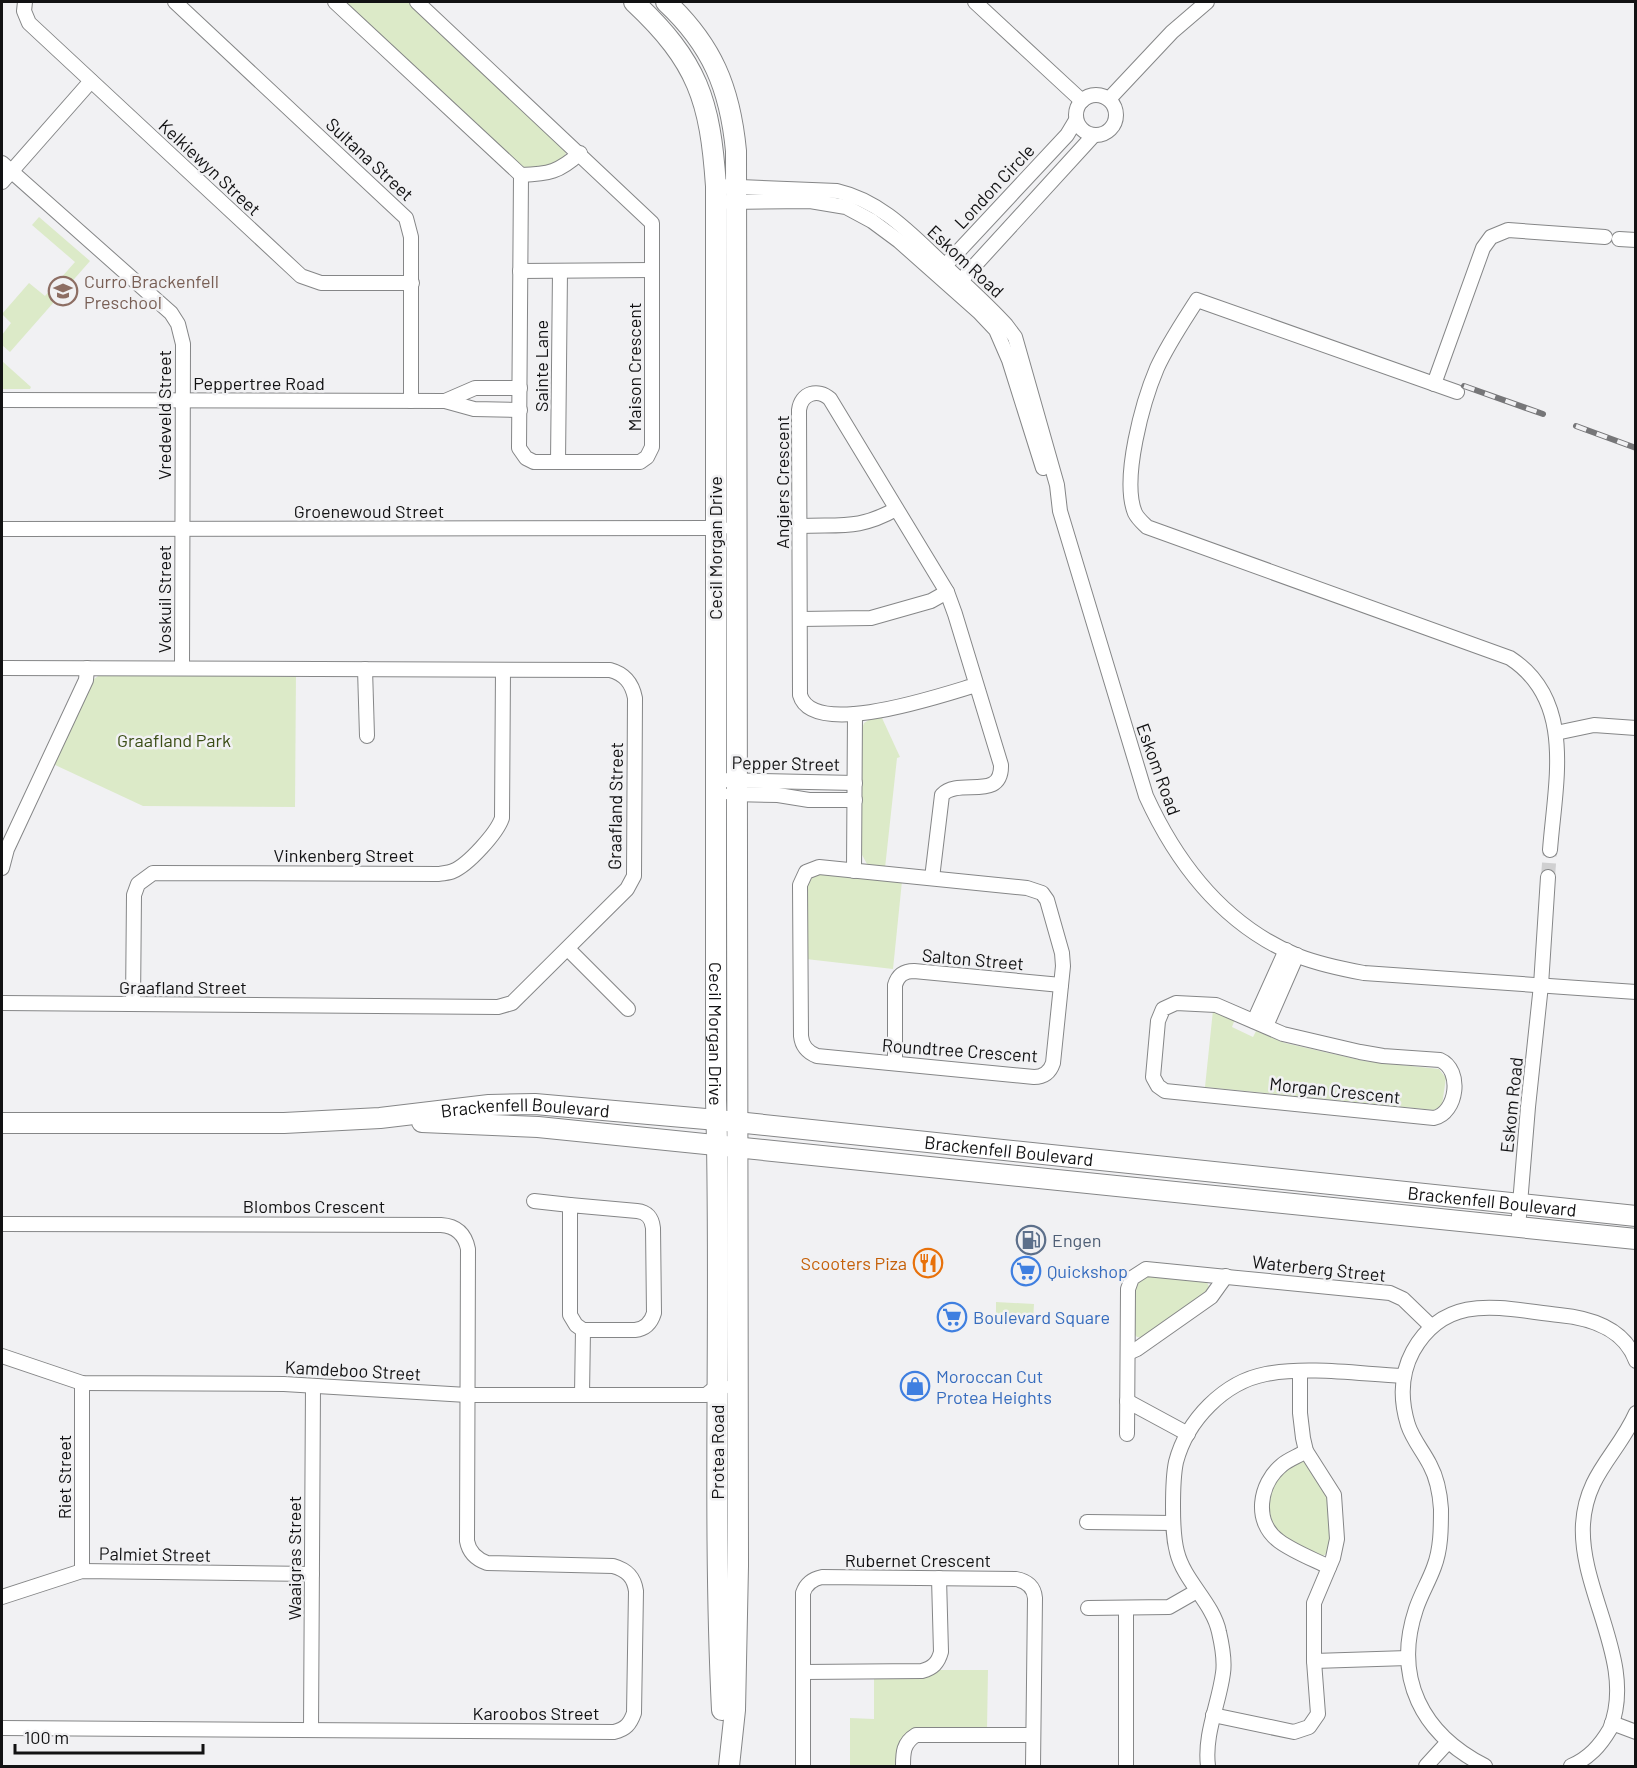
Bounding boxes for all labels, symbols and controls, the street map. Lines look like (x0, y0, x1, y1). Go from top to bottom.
street label: Sultana Street (322, 113, 418, 205)
street label: Kelkiewyn Street (155, 114, 265, 220)
street label: London Circle (949, 139, 1039, 233)
street label: Eskom Road (923, 220, 1009, 302)
place label: Curro Brackenfell Preschool (84, 270, 219, 313)
school or university icon: Curro Brackenfell Preschool (47, 275, 79, 307)
street label: Maison Crescent (623, 302, 645, 432)
street label: Sainte Lane (530, 320, 552, 412)
street label: Vredeveld Street (153, 350, 175, 480)
street label: Peppertree Road (193, 372, 325, 394)
street label: Angiers Crescent (771, 415, 793, 549)
street label: Cecil Morgan Drive (704, 476, 726, 620)
street label: Groenewoud Street (294, 500, 444, 522)
street label: Voskuil Street (153, 545, 175, 653)
street label: Eskom Road (1132, 720, 1186, 818)
park label: Graafland Park (117, 729, 231, 751)
street label: Graafland Street (603, 742, 627, 870)
street label: Pepper Street (732, 751, 840, 775)
street label: Vinkenberg Street (274, 844, 414, 866)
street label: Salton Street (921, 944, 1025, 974)
street label: Cecil Morgan Drive (705, 962, 727, 1106)
street label: Graafland Street (119, 976, 247, 998)
street label: Roundtree Crescent (881, 1034, 1039, 1066)
street label: Eskom Road (1495, 1056, 1527, 1154)
street label: Morgan Crescent (1268, 1072, 1402, 1108)
street label: Brackenfell Boulevard (439, 1093, 611, 1122)
street label: Brackenfell Boulevard (923, 1131, 1094, 1170)
street label: Brackenfell Boulevard (1407, 1181, 1578, 1221)
street label: Blombos Crescent (243, 1195, 385, 1217)
fuel station icon: Engen (1015, 1224, 1047, 1256)
place label: Engen (1052, 1229, 1102, 1251)
restaurant icon: Scooters Piza (912, 1247, 944, 1279)
street label: Waterberg Street (1251, 1250, 1387, 1286)
place label: Scooters Piza (801, 1252, 907, 1274)
supermarket icon: Quickshop (1010, 1255, 1042, 1287)
place label: Quickshop (1047, 1260, 1128, 1282)
supermarket icon: Boulevard Square (936, 1301, 968, 1333)
place label: Boulevard Square (973, 1306, 1110, 1328)
street label: Kamdeboo Street (284, 1355, 422, 1385)
place label: Moroccan Cut Protea Heights (936, 1365, 1052, 1408)
shop icon: Moroccan Cut Protea Heights (899, 1370, 931, 1402)
street label: Protea Road (706, 1404, 728, 1500)
street label: Riet Street (53, 1435, 75, 1519)
street label: Waaigras Street (283, 1496, 305, 1620)
street label: Palmiet Street (99, 1542, 211, 1566)
street label: Rubernet Crescent (845, 1549, 991, 1571)
street label: Karoobos Street (472, 1702, 600, 1724)
scale bar (15, 1717, 202, 1755)
text: 100 m (24, 1726, 69, 1748)

